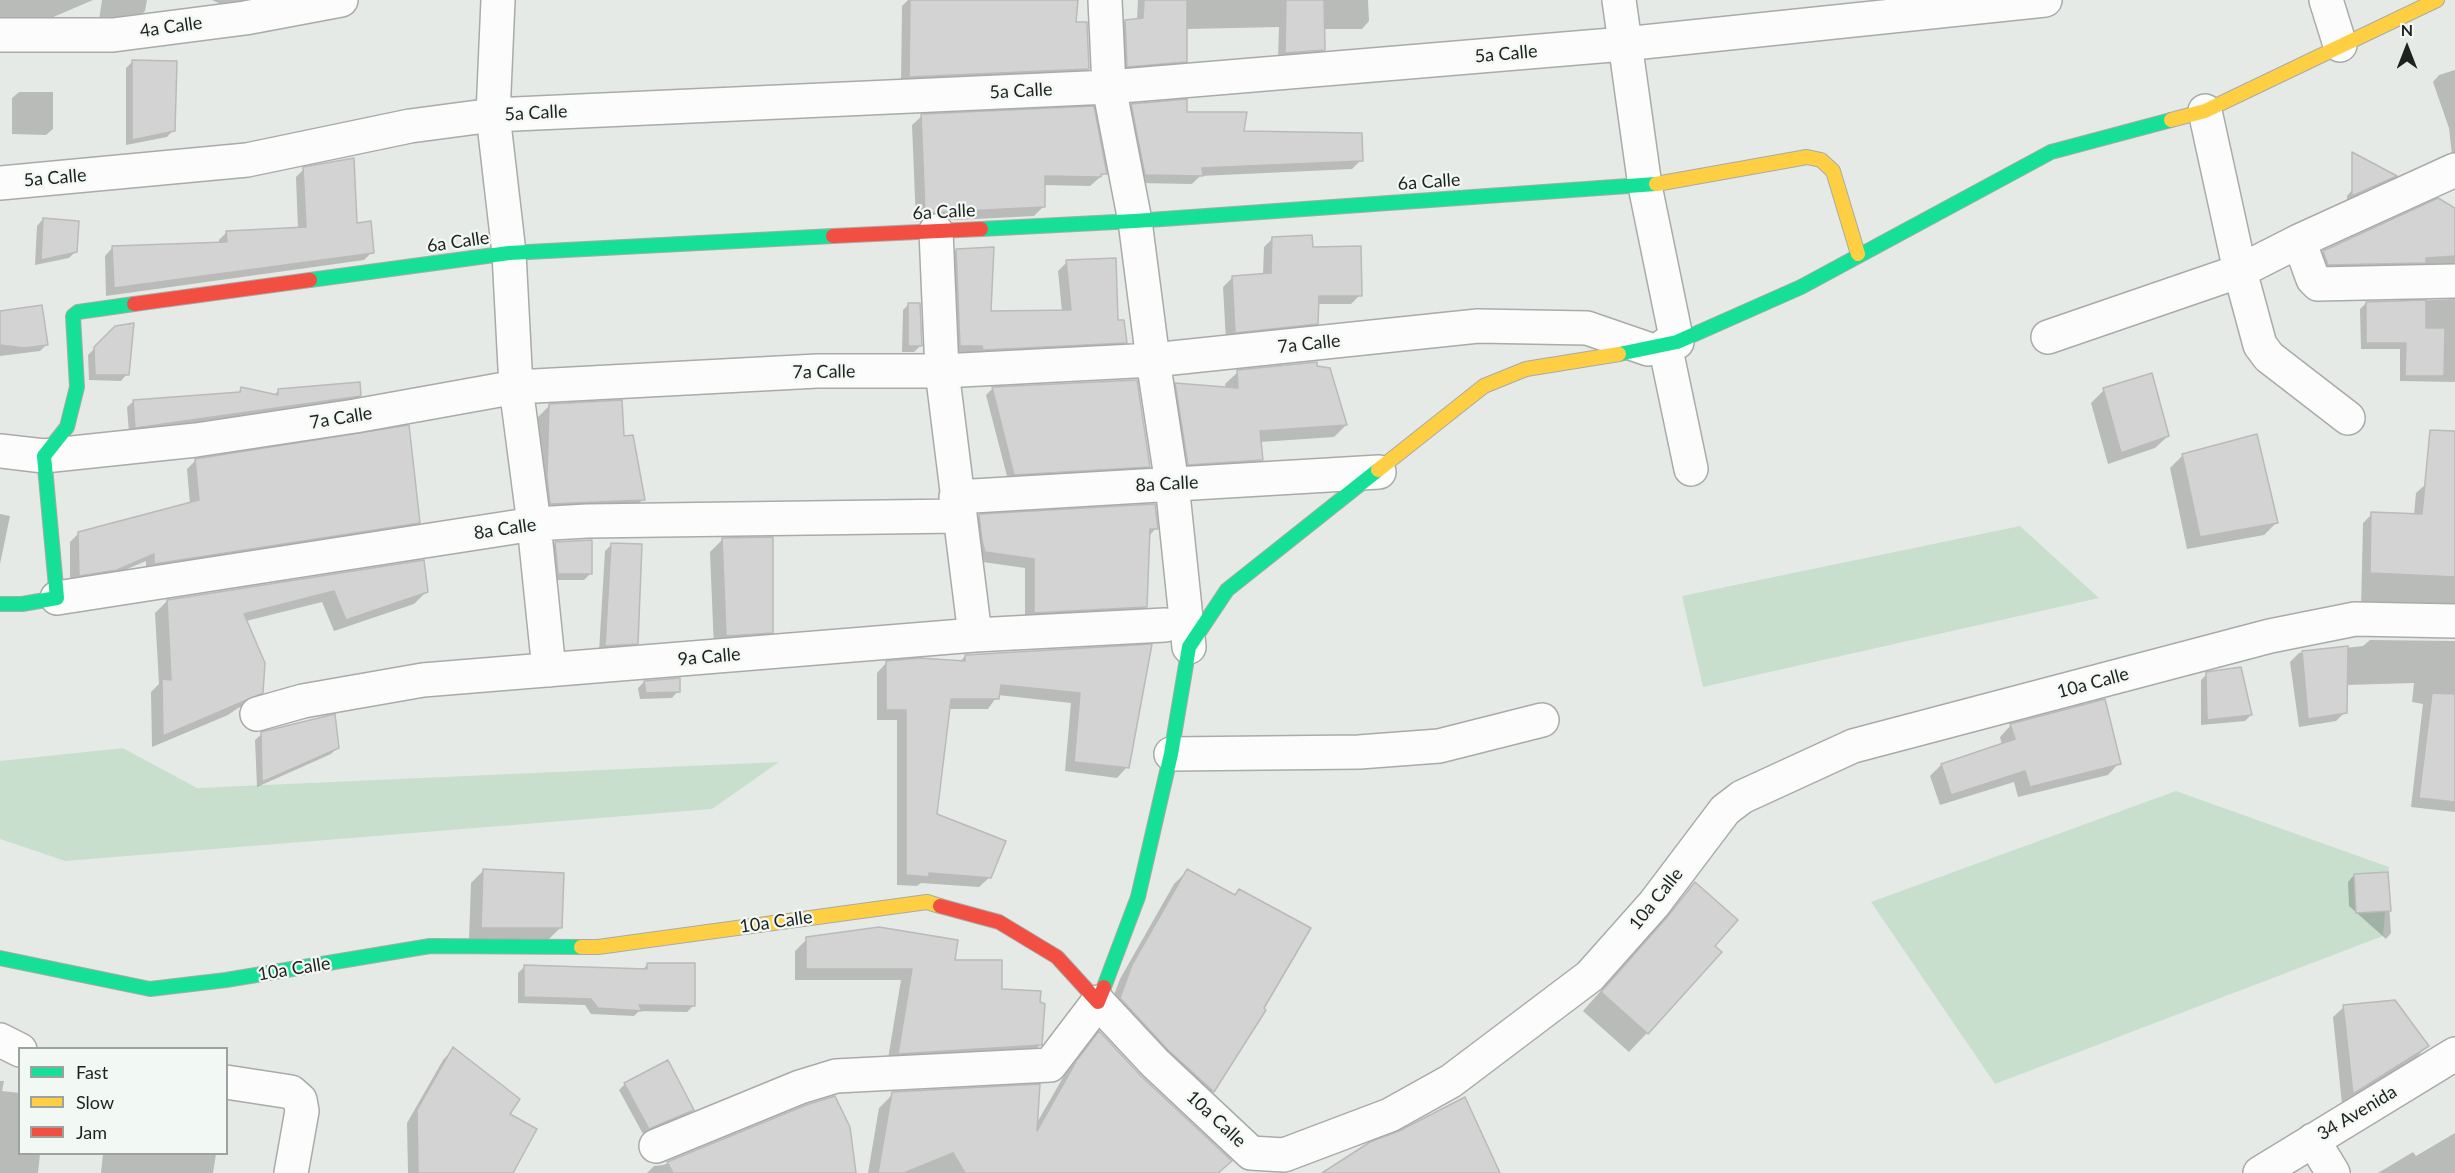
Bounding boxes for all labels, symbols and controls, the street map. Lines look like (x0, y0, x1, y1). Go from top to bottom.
street label: 4a Calle (138, 12, 204, 42)
north arrow (2377, 18, 2437, 78)
text: N (2401, 20, 2413, 39)
street label: 5a Calle (1474, 40, 1538, 68)
street label: 5a Calle (989, 79, 1053, 103)
street label: 5a Calle (504, 101, 568, 125)
street label: 5a Calle (23, 164, 87, 192)
street label: 6a Calle (1397, 169, 1461, 195)
street label: 6a Calle (912, 200, 976, 224)
street label: 6a Calle (425, 227, 491, 257)
street label: 7a Calle (1277, 330, 1341, 358)
street label: 7a Calle (792, 361, 856, 383)
street label: 7a Calle (308, 402, 374, 434)
street label: 8a Calle (1135, 472, 1199, 496)
street label: 8a Calle (472, 514, 538, 544)
street label: 9a Calle (677, 643, 741, 671)
street label: 10a Calle (2055, 663, 2131, 703)
street label: 10a Calle (1625, 864, 1687, 934)
street label: 10a Calle (738, 906, 814, 938)
street label: 10a Calle (256, 953, 332, 985)
legend (18, 1047, 228, 1155)
text: Fast (76, 1061, 108, 1083)
street label: 34 Avenida (2313, 1081, 2401, 1145)
street label: 10a Calle (1182, 1086, 1250, 1152)
text: Slow (76, 1091, 114, 1113)
text: Jam (76, 1121, 107, 1143)

